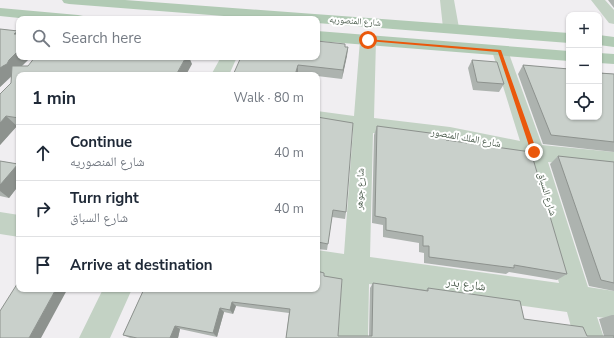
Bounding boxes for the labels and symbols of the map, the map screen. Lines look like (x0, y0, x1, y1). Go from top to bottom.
street label: شارع المنصوريه (329, 13, 381, 29)
route start (359, 31, 377, 49)
street label: شارع الملك المنصور (429, 125, 502, 151)
route end (525, 143, 543, 161)
street label: شارع جوهر (352, 167, 368, 211)
street label: شارع السباق (534, 171, 560, 218)
street label: شارع بدر (444, 273, 487, 295)

